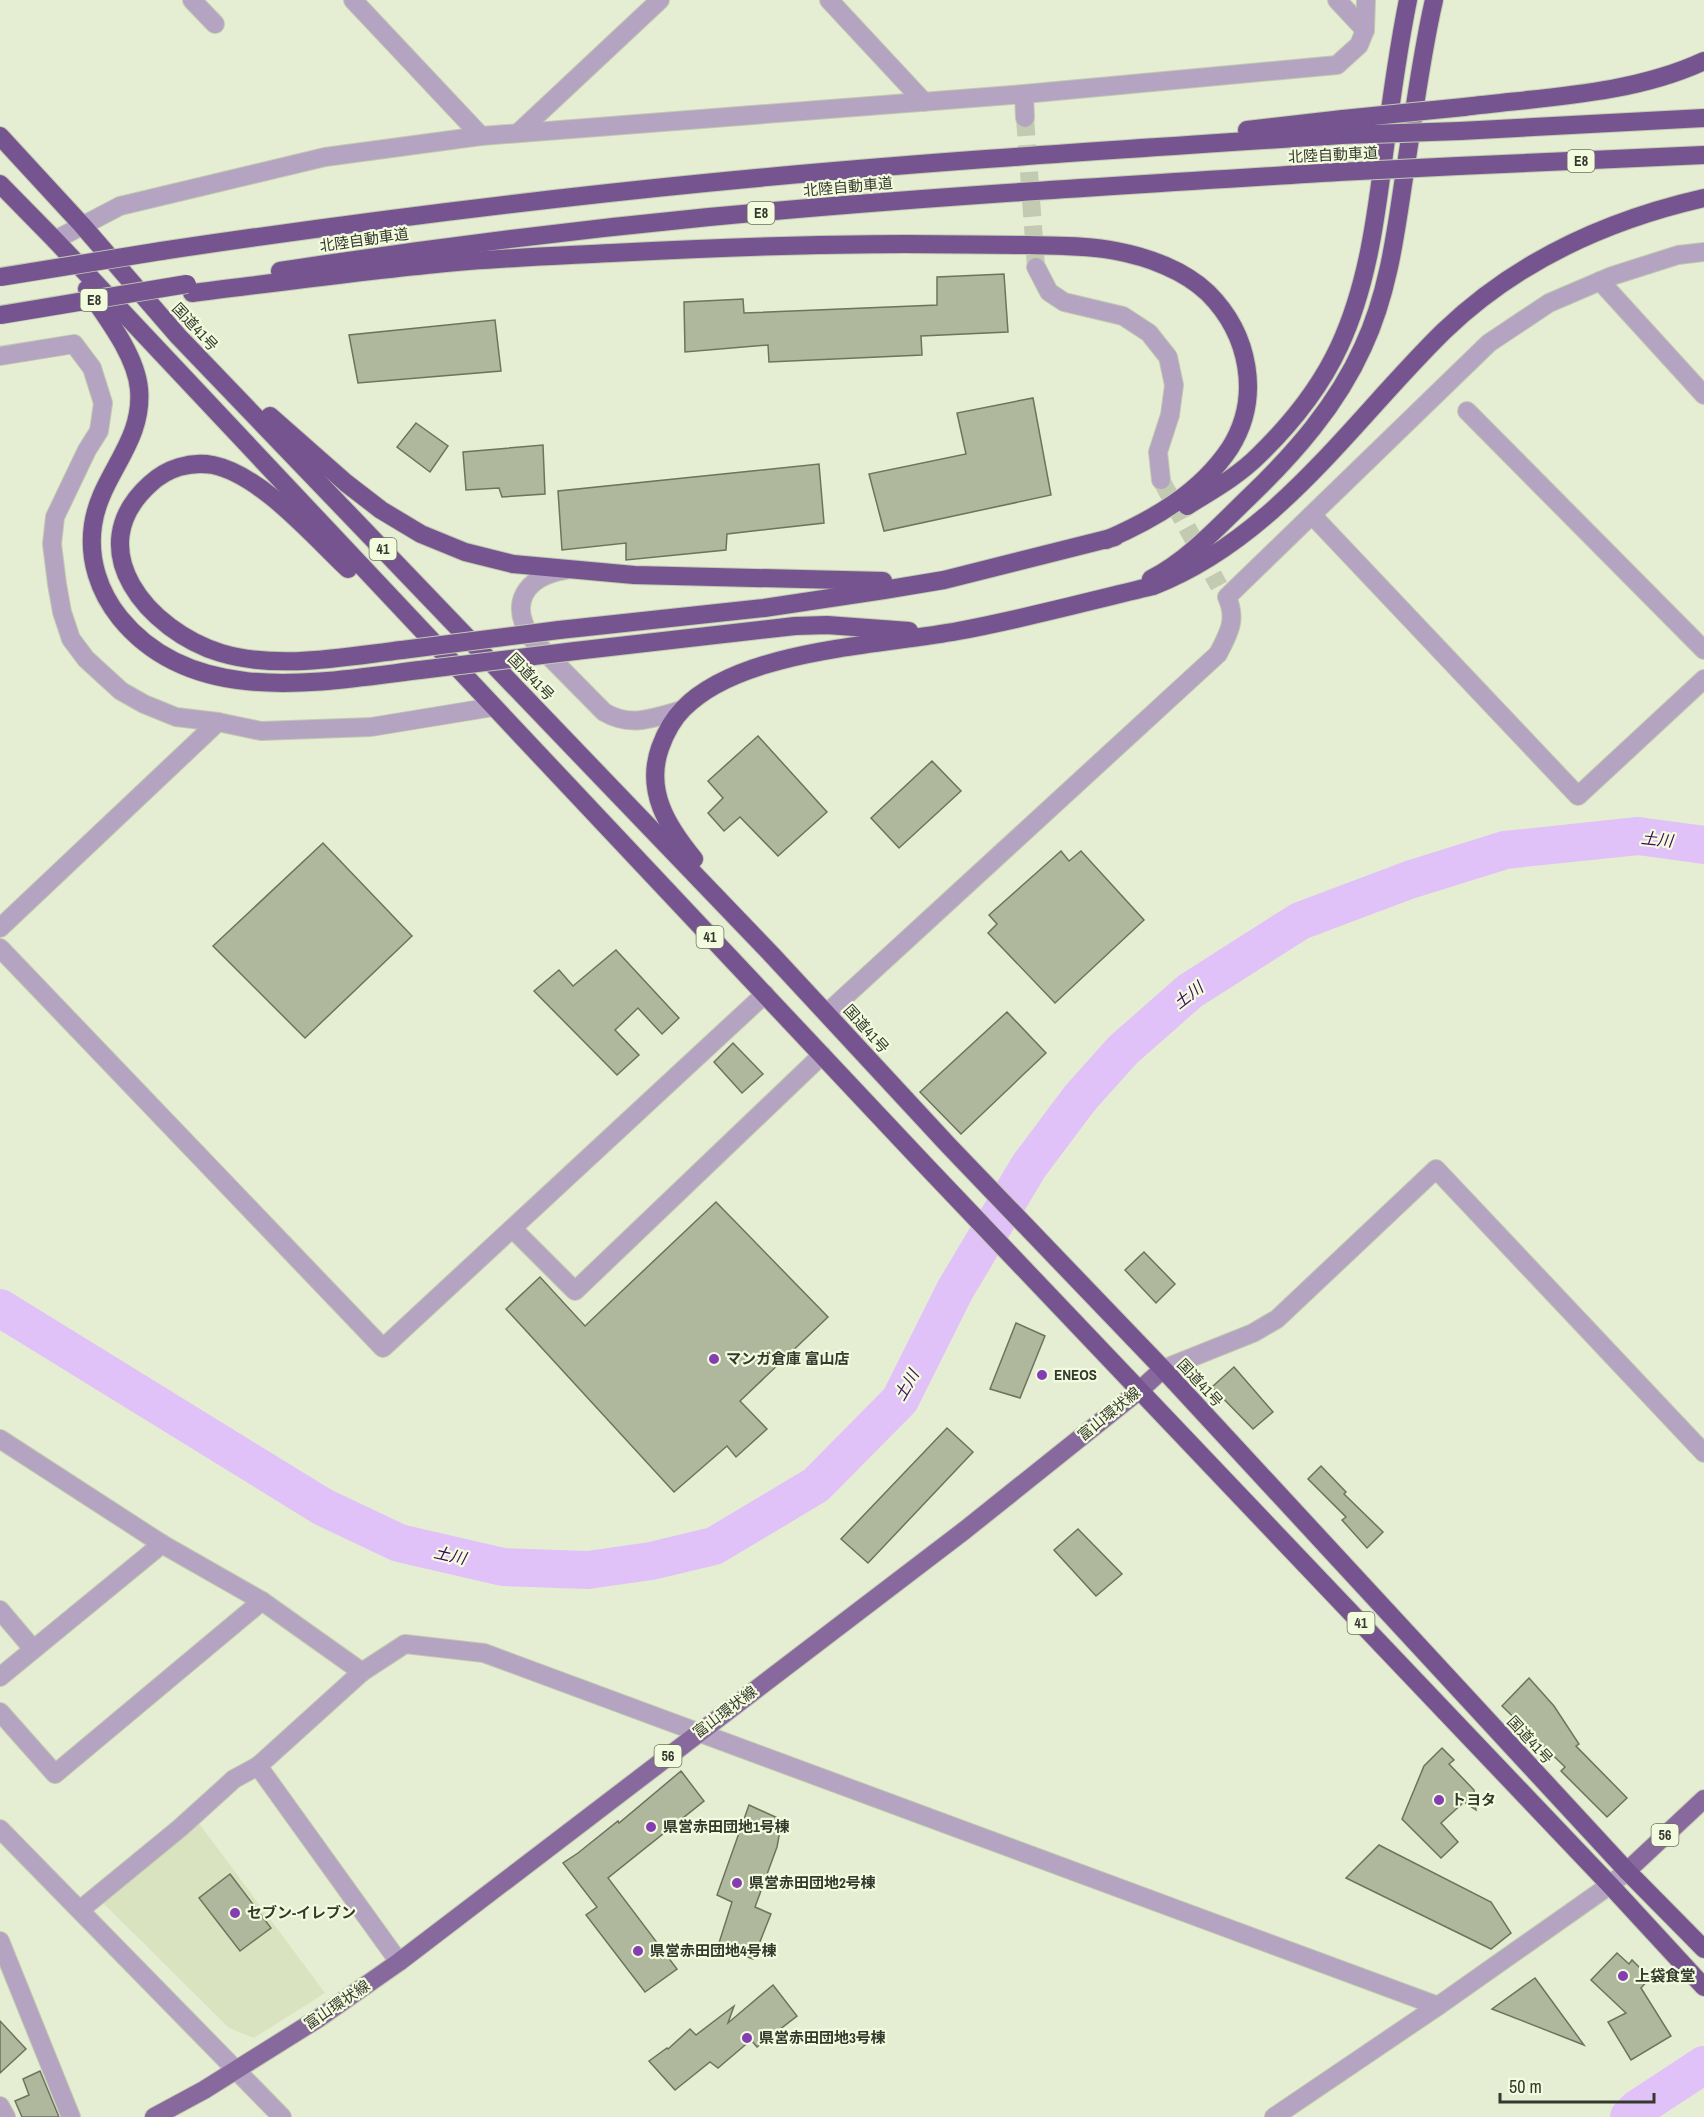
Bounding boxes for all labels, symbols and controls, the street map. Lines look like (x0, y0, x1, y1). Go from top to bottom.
street label: 北陸自動車道 (1287, 142, 1378, 167)
road number: E8 (1568, 150, 1594, 172)
street label: 北陸自動車道 (802, 172, 894, 201)
road number: E8 (748, 202, 774, 224)
street label: 北陸自動車道 (318, 223, 410, 256)
road number: E8 (80, 289, 107, 311)
street label: 国道41号 (168, 298, 223, 355)
road number: 41 (370, 538, 397, 560)
street label: 国道41号 (503, 648, 559, 705)
water label: 土川 (1640, 826, 1676, 852)
road number: 41 (696, 926, 724, 948)
water label: 土川 (1169, 975, 1209, 1014)
street label: 国道41号 (839, 1000, 894, 1057)
place label: マンガ倉庫 富山店 (726, 1348, 849, 1369)
marker: マンガ倉庫 富山店 (707, 1352, 721, 1366)
street label: 国道41号 (1173, 1354, 1228, 1411)
water label: 土川 (888, 1364, 925, 1404)
place label: ENEOS (1054, 1364, 1097, 1385)
marker: ENEOS (1035, 1368, 1049, 1382)
street label: 富山環状線 (1073, 1382, 1144, 1445)
water label: 土川 (432, 1541, 470, 1570)
road number: 41 (1348, 1612, 1374, 1634)
street label: 富山環状線 (688, 1681, 761, 1743)
street label: 国道41号 (1503, 1711, 1558, 1768)
road number: 56 (654, 1745, 682, 1767)
place label: トヨタ (1451, 1789, 1496, 1810)
marker: トヨタ (1432, 1793, 1446, 1807)
place label: 県営赤田団地1号棟 (663, 1816, 790, 1837)
marker: 県営赤田団地1号棟 (644, 1820, 658, 1834)
road number: 56 (1652, 1824, 1678, 1846)
place label: 県営赤田団地2号棟 (749, 1872, 876, 1893)
marker: 県営赤田団地2号棟 (730, 1876, 744, 1890)
place label: セブン-イレブン (247, 1902, 356, 1923)
marker: セブン-イレブン (228, 1906, 242, 1920)
place label: 県営赤田団地4号棟 (650, 1940, 777, 1961)
marker: 県営赤田団地4号棟 (631, 1944, 645, 1958)
place label: 上袋食堂 (1635, 1965, 1695, 1986)
marker: 上袋食堂 (1616, 1969, 1630, 1983)
street label: 富山環状線 (300, 1975, 374, 2034)
place label: 県営赤田団地3号棟 (759, 2027, 886, 2048)
marker: 県営赤田団地3号棟 (740, 2031, 754, 2045)
scale bar (1500, 2066, 1654, 2104)
text: 50 m (1509, 2074, 1542, 2099)

